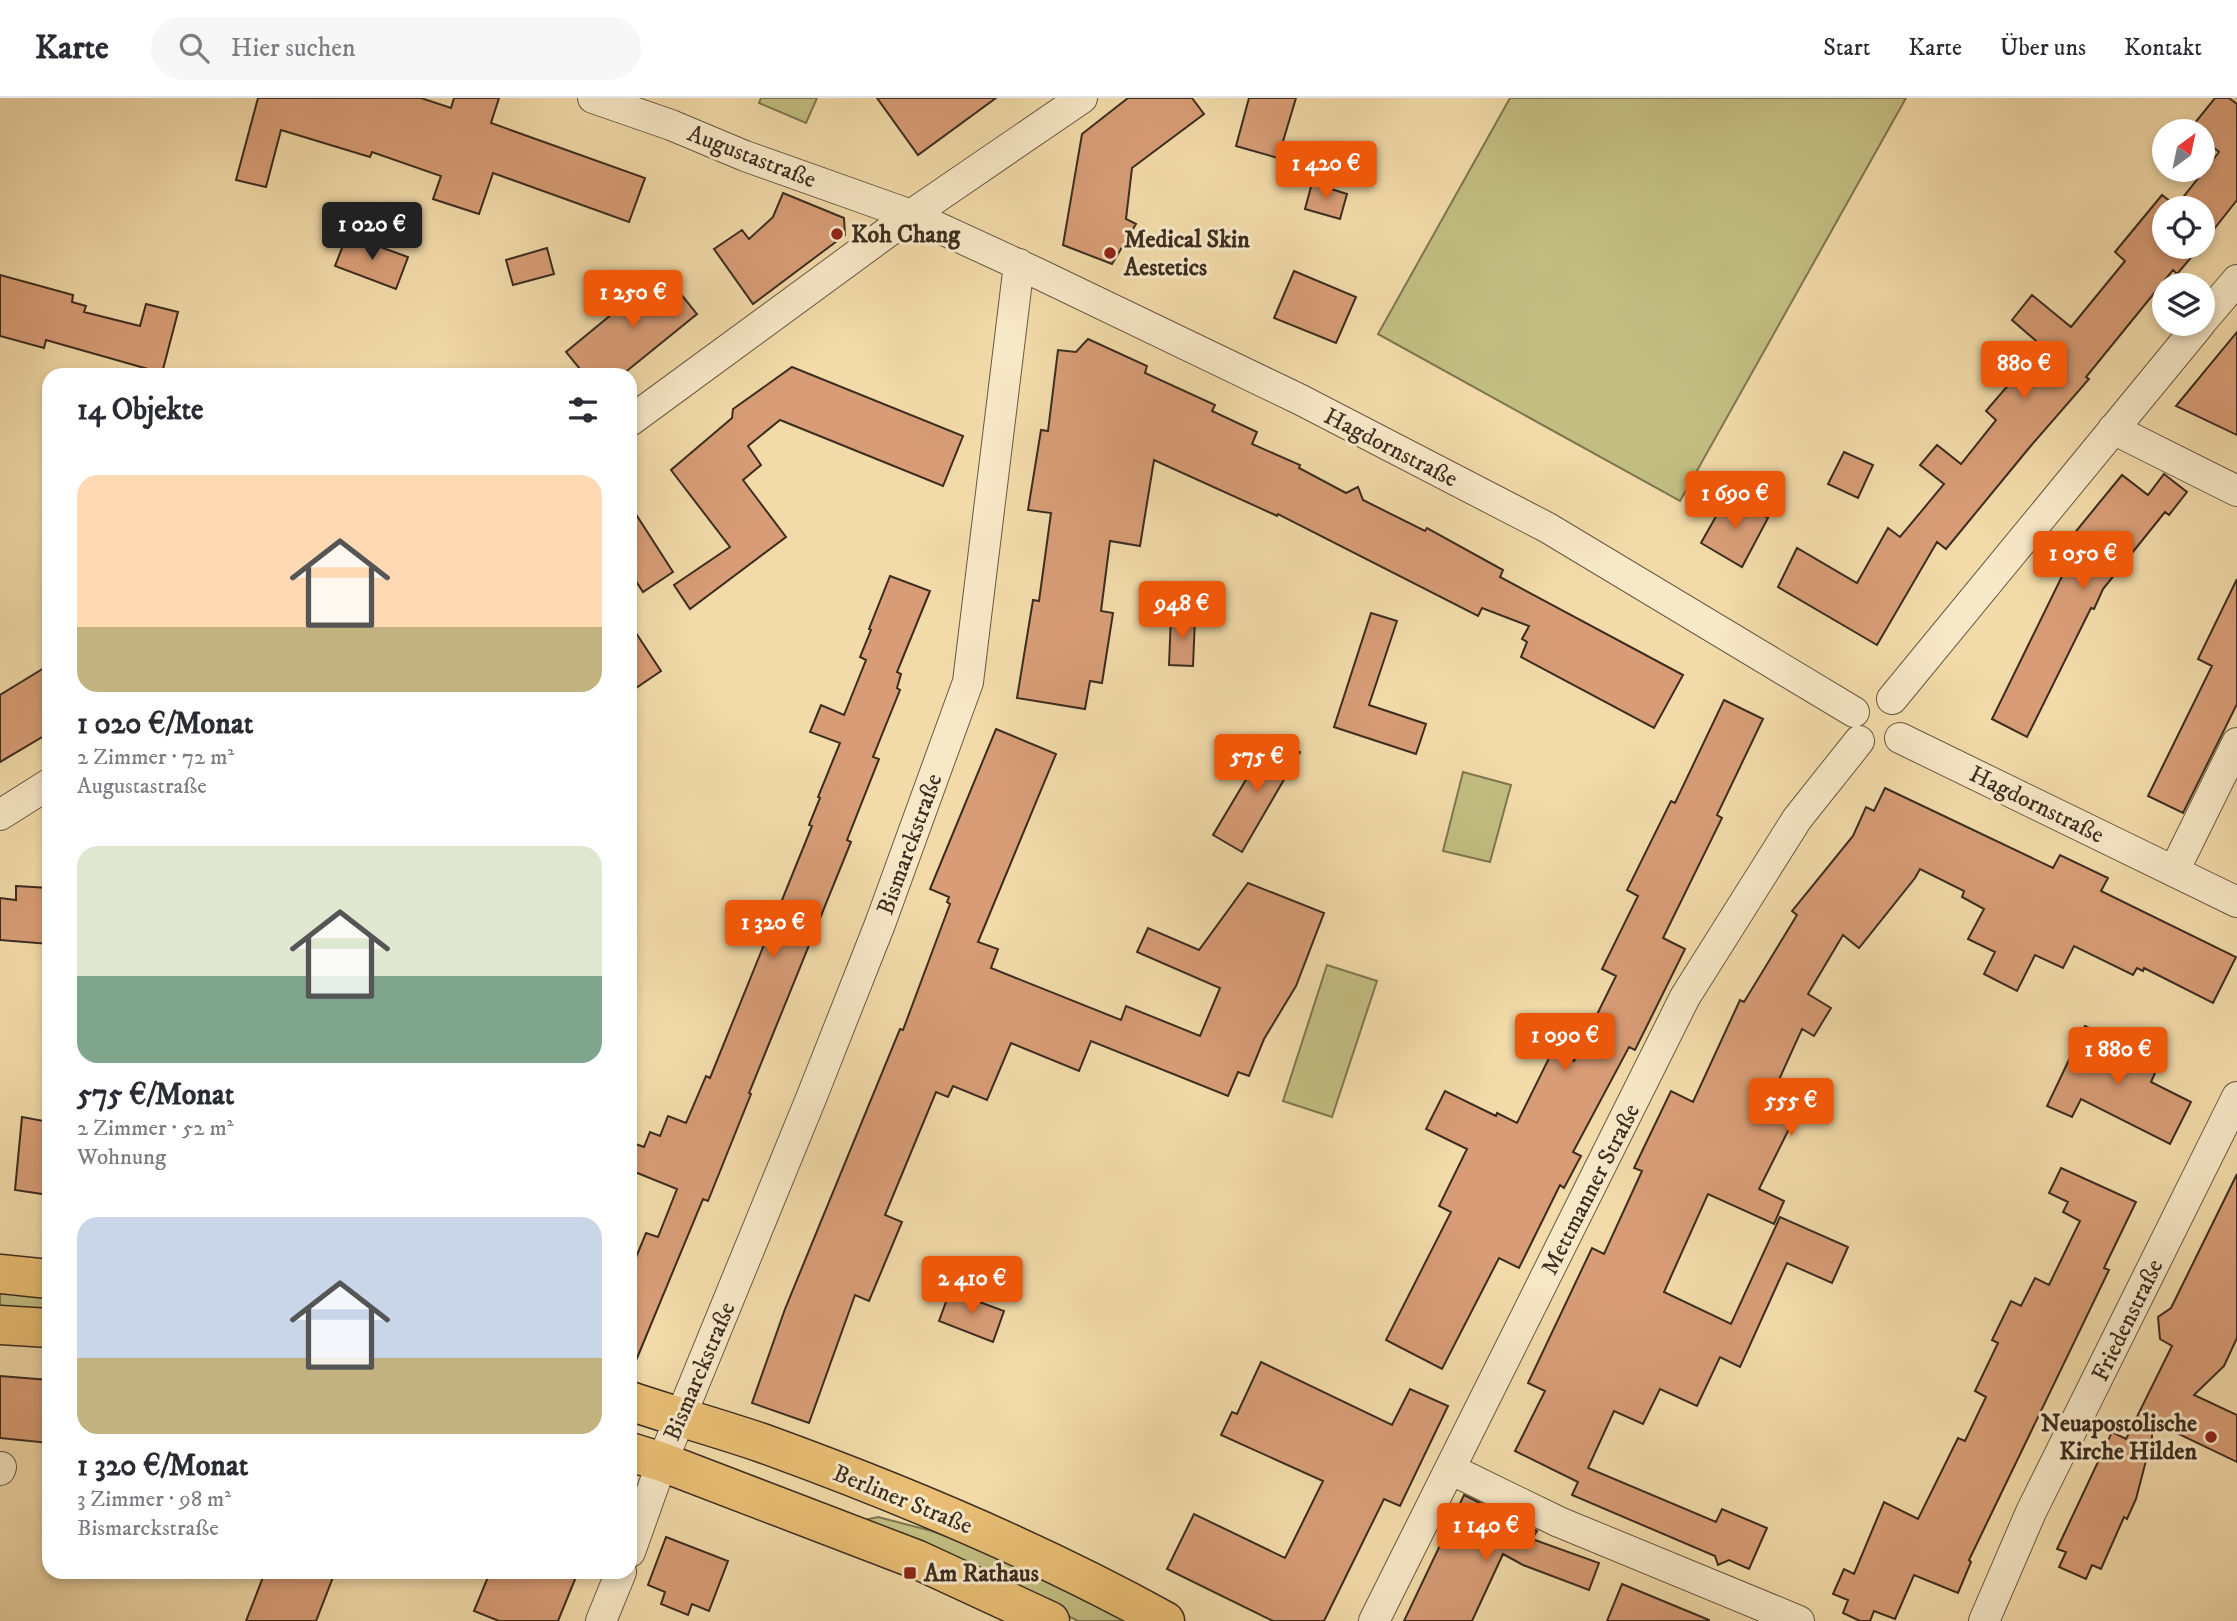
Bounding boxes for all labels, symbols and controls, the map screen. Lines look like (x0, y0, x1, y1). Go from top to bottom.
search box (151, 17, 641, 80)
text: Karte (35, 28, 109, 69)
icon: search (175, 29, 213, 67)
text: Hier suchen (231, 32, 356, 65)
text: Start (1823, 33, 1870, 63)
text: Karte (1908, 33, 1962, 63)
text: Über uns (2000, 33, 2086, 63)
text: Kontakt (2124, 33, 2202, 63)
street label: Augustastraße (683, 119, 820, 195)
north arrow (2152, 119, 2216, 182)
map controls (2152, 119, 2215, 336)
pin: 1 420 € (1261, 141, 1391, 201)
text: 1 420 € (1292, 149, 1360, 178)
button: locate (2152, 196, 2215, 259)
pin: 1 020 € (307, 202, 437, 262)
text: 1 020 € (338, 210, 406, 239)
place label: Koh Chang (851, 220, 961, 250)
place label: Medical Skin Aestetics (1123, 225, 1250, 283)
marker: Koh Chang (829, 226, 845, 242)
marker: Medical Skin Aestetics (1102, 245, 1118, 261)
pin: 1 250 € (568, 271, 698, 330)
button: layers (2152, 273, 2215, 336)
text: 1 250 € (600, 278, 666, 307)
pin: 880 € (1975, 342, 2073, 401)
text: 880 € (1997, 349, 2051, 378)
icon: filters (564, 391, 602, 429)
text: 14 Objekte (77, 392, 203, 429)
street label: Hagdornstraße (1319, 401, 1463, 495)
pin: 1 690 € (1670, 472, 1800, 531)
text: 1 690 € (1701, 479, 1769, 508)
icon: home (277, 520, 403, 646)
pin: 1 050 € (2018, 532, 2148, 591)
text: 1 050 € (2049, 539, 2117, 568)
pin: 948 € (1133, 582, 1231, 641)
text: 948 € (1155, 589, 1209, 618)
text: 1 020 €/Monat (77, 706, 253, 743)
pin: 575 € (1208, 734, 1306, 794)
text: 575 € (1230, 742, 1284, 771)
text: 2 Zimmer · 72 m² (77, 743, 234, 772)
street label: Hagdornstraße (1964, 759, 2109, 850)
street label: Bismarckstraße (871, 770, 949, 919)
text: Augustastraße (77, 772, 207, 801)
icon: home (277, 891, 403, 1017)
pin: 1 320 € (708, 900, 838, 960)
text: 1 320 € (741, 908, 805, 937)
pin: 1 090 € (1500, 1014, 1630, 1073)
text: 1 090 € (1531, 1021, 1599, 1050)
pin: 1 880 € (2053, 1028, 2183, 1087)
text: 1 880 € (2084, 1035, 2152, 1064)
text: 575 €/Monat (77, 1077, 234, 1114)
pin: 555 € (1742, 1079, 1840, 1138)
text: 555 € (1765, 1086, 1817, 1115)
street label: Mettmanner Straße (1535, 1099, 1647, 1280)
text: 2 Zimmer · 52 m² (77, 1114, 234, 1143)
text: Wohnung (77, 1143, 166, 1172)
street label: Friedenstraße (2085, 1254, 2170, 1386)
pin: 2 410 € (907, 1256, 1037, 1316)
icon: home (277, 1262, 403, 1388)
text: 2 410 € (938, 1264, 1006, 1293)
street label: Bismarckstraße (657, 1297, 743, 1445)
place label: Neuapostolische Kirche Hilden (2041, 1409, 2197, 1467)
marker: Neuapostolische Kirche Hilden (2203, 1429, 2219, 1445)
text: 1 320 €/Monat (77, 1448, 248, 1485)
street label: Berliner Straße (829, 1458, 977, 1542)
text: 3 Zimmer · 98 m² (77, 1485, 231, 1514)
pin: 1 140 € (1421, 1504, 1551, 1563)
text: 1 140 € (1453, 1511, 1519, 1540)
text: Bismarckstraße (77, 1514, 219, 1543)
place label: Am Rathaus (923, 1559, 1039, 1589)
marker: Am Rathaus (902, 1565, 918, 1581)

